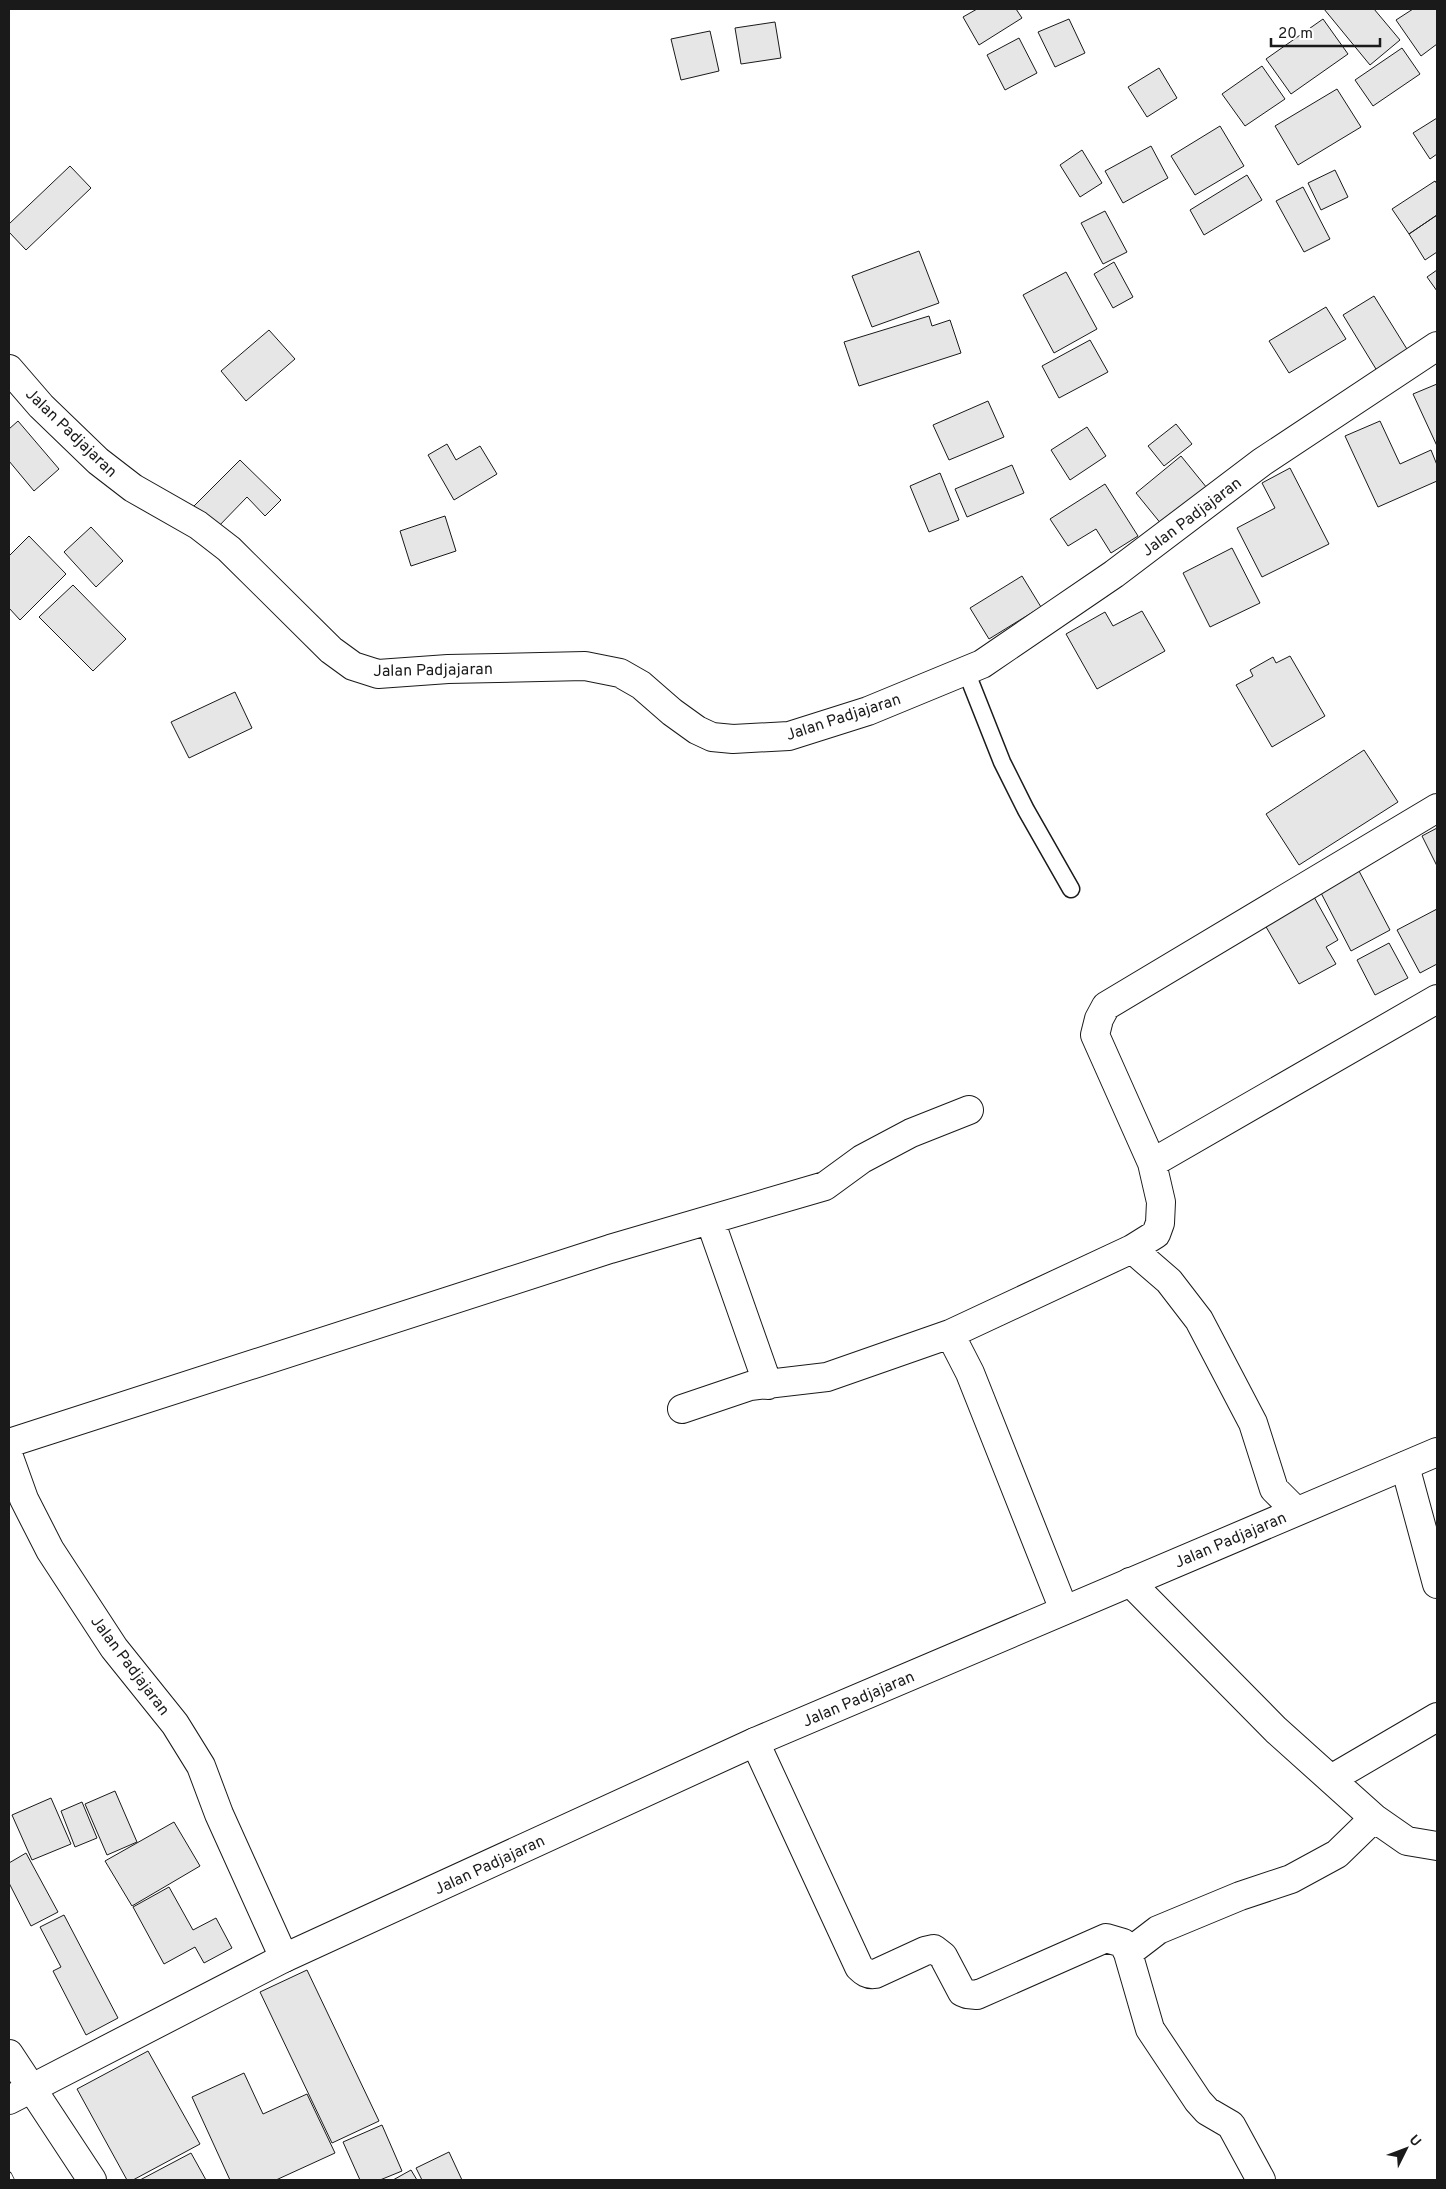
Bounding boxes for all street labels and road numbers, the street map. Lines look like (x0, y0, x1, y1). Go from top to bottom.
street label: Jalan Padjajaran (21, 385, 121, 482)
street label: Jalan Padjajaran (1138, 474, 1246, 562)
street label: Jalan Padjajaran (373, 660, 493, 682)
street label: Jalan Padjajaran (784, 690, 904, 746)
street label: Jalan Padjajaran (1172, 1508, 1290, 1573)
street label: Jalan Padjajaran (85, 1612, 173, 1720)
street label: Jalan Padjajaran (800, 1667, 918, 1732)
street label: Jalan Padjajaran (431, 1831, 548, 1900)

